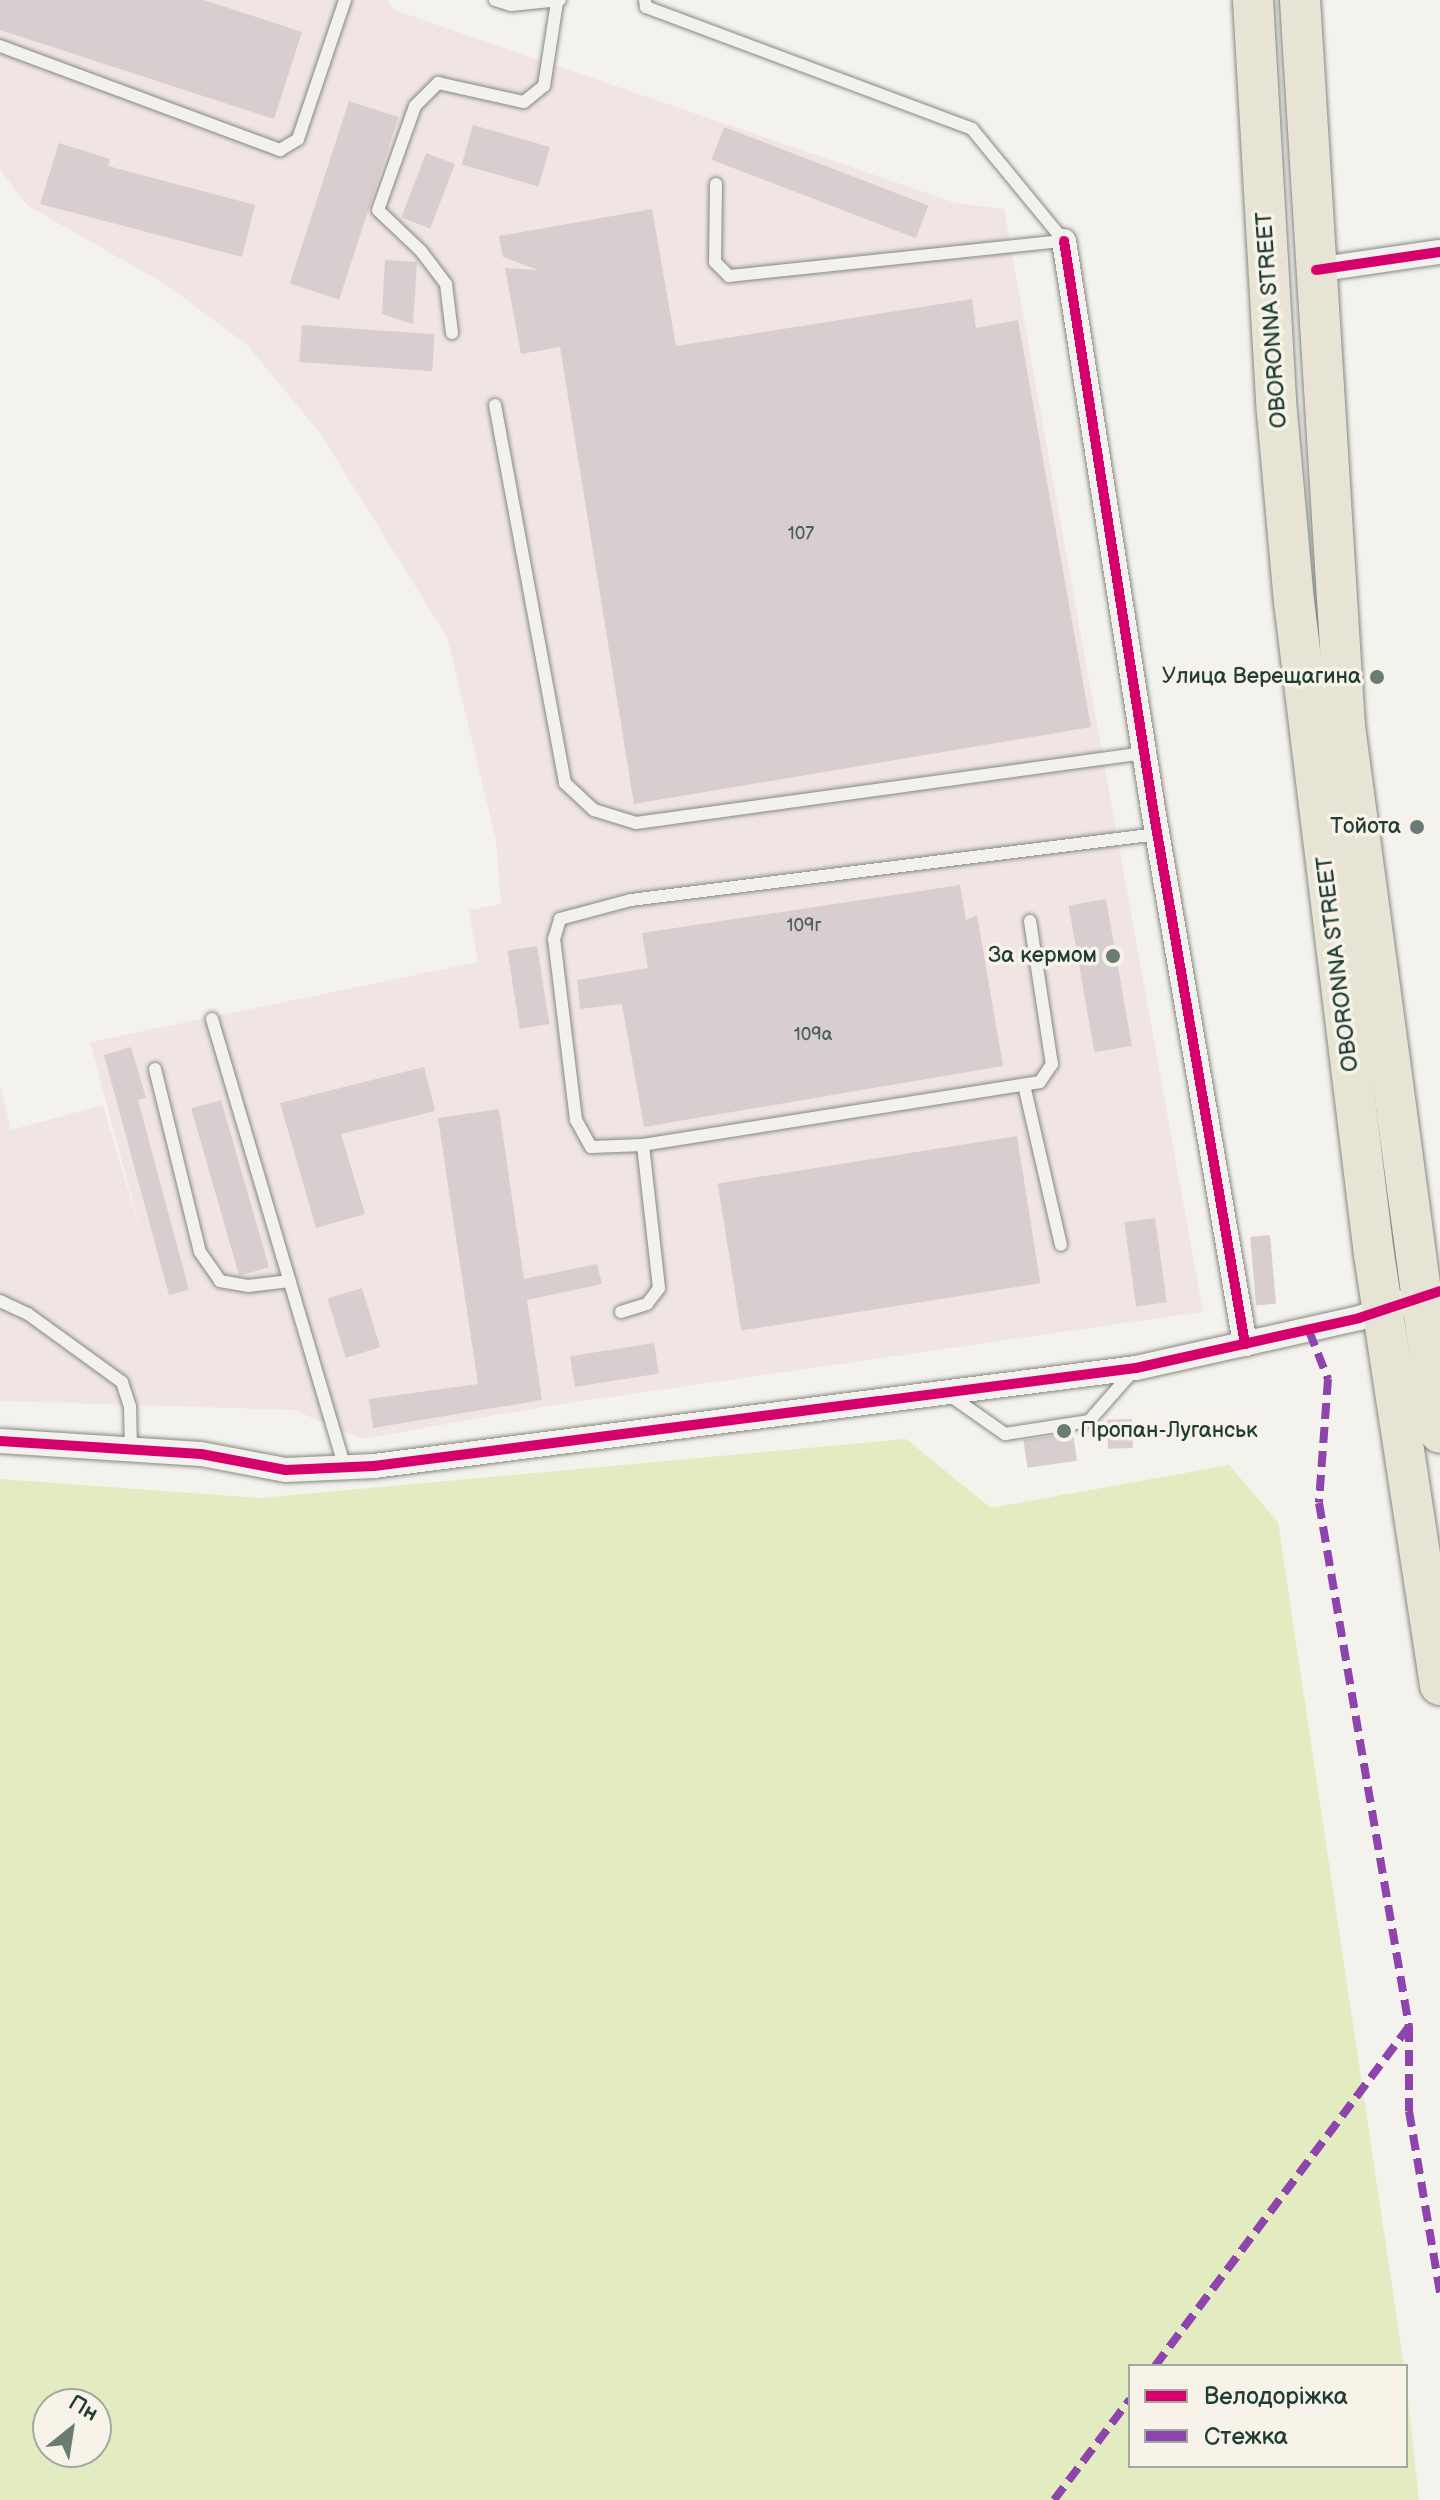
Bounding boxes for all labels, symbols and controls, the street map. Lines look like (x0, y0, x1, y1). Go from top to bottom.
street label: OBORONNA STREET (1251, 211, 1293, 429)
house number: 107 (788, 523, 814, 545)
place label: Улица Верещагина (1162, 664, 1361, 690)
marker: Улица Верещагина (1368, 668, 1386, 686)
place label: Тойота (1330, 814, 1401, 840)
marker: Тойота (1408, 818, 1426, 836)
street label: OBORONNA STREET (1312, 854, 1364, 1074)
house number: 109г (787, 915, 821, 937)
place label: За кермом (988, 943, 1097, 969)
marker: За кермом (1104, 947, 1122, 965)
house number: 109а (794, 1024, 832, 1046)
place label: Пропан-Луганськ (1080, 1418, 1258, 1444)
marker: Пропан-Луганськ (1055, 1422, 1073, 1440)
legend (1128, 2364, 1408, 2468)
text: Велодоріжка (1204, 2382, 1348, 2411)
north arrow (32, 2388, 112, 2468)
text: Пн (64, 2389, 103, 2428)
text: Стежка (1204, 2422, 1288, 2451)

